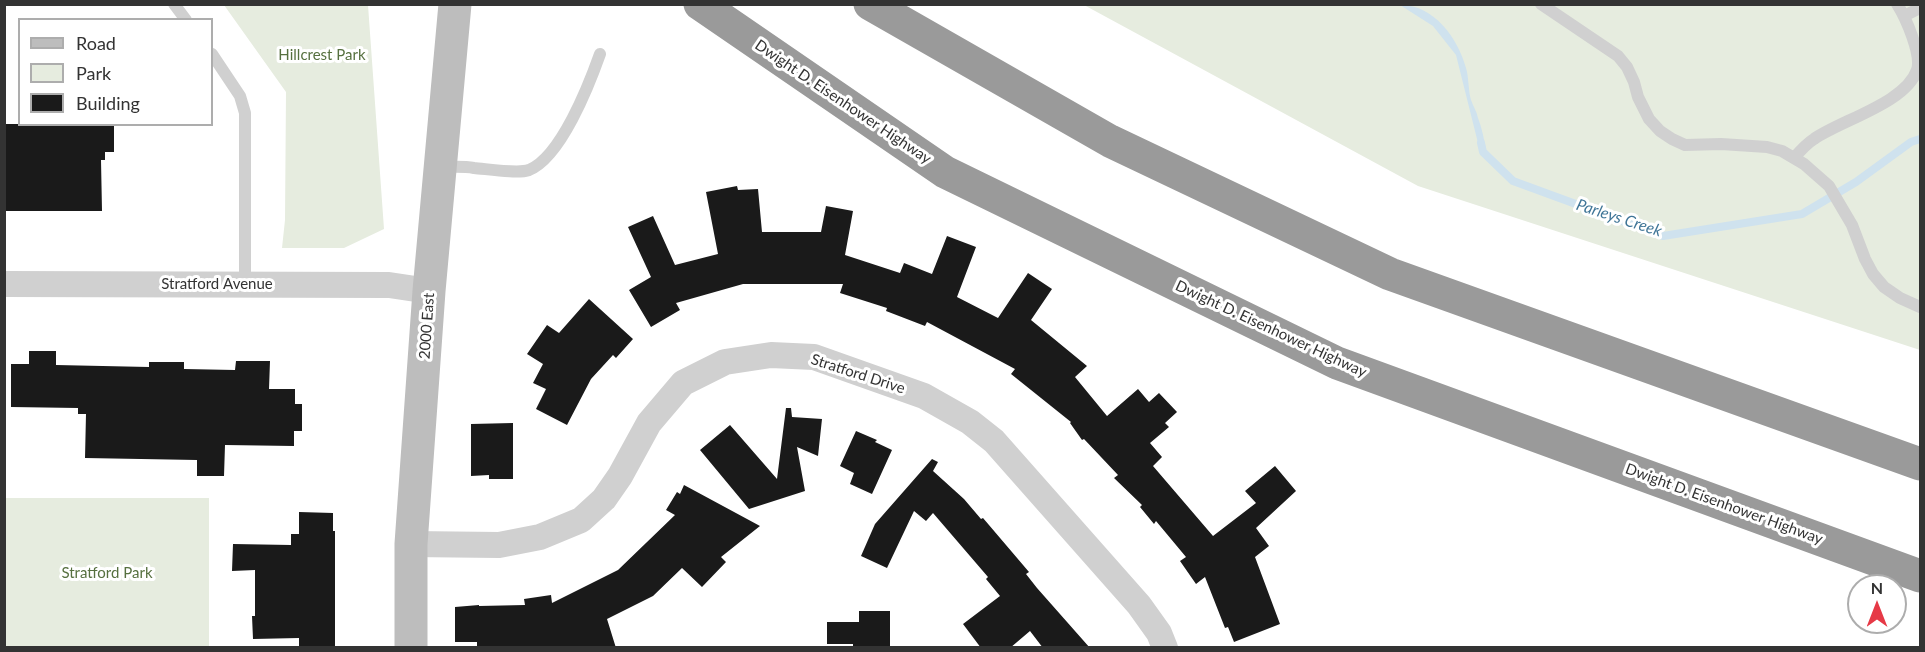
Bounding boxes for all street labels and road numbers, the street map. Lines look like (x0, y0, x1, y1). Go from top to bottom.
street label: Dwight D. Eisenhower Highway (751, 36, 935, 168)
street label: Stratford Avenue (161, 275, 273, 293)
street label: Dwight D. Eisenhower Highway (1173, 277, 1369, 381)
street label: 2000 East (416, 292, 438, 360)
street label: Stratford Drive (809, 350, 907, 398)
street label: Dwight D. Eisenhower Highway (1623, 460, 1825, 548)

